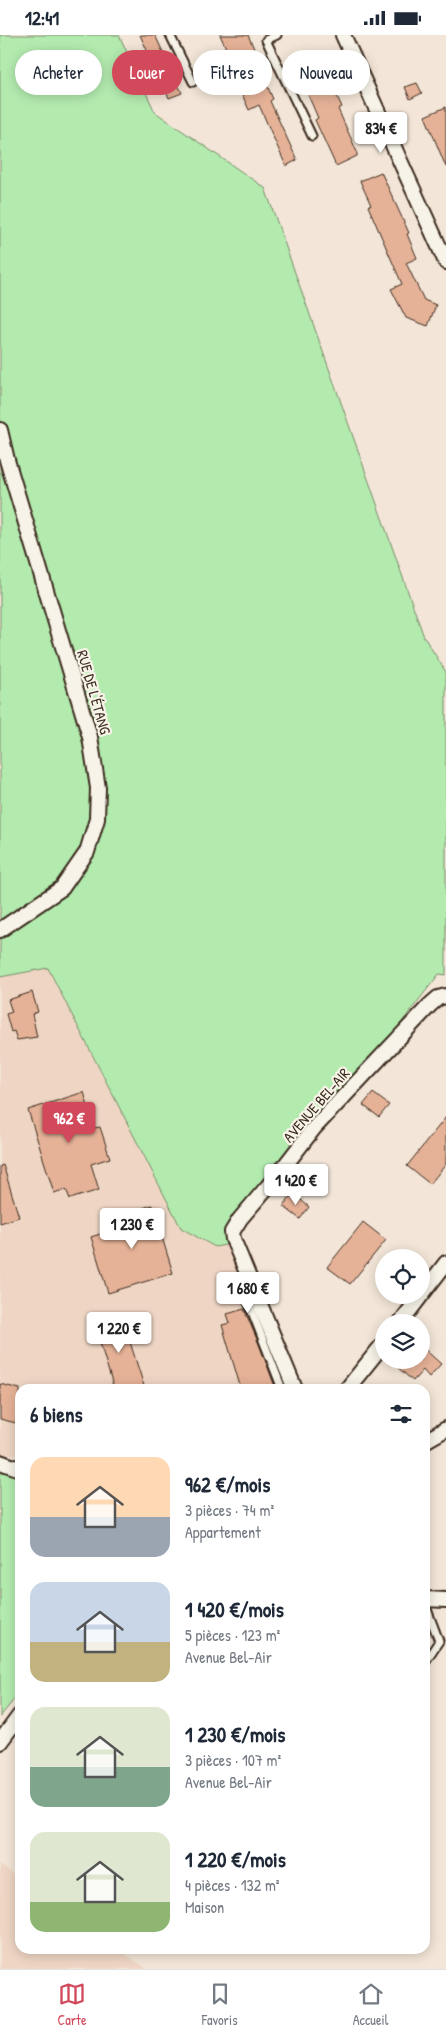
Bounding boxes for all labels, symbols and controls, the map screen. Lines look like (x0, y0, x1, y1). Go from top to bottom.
text: 12:41 (25, 5, 59, 31)
chip: Acheter (15, 50, 102, 95)
chip: Louer (112, 50, 183, 95)
chip: Filtres (193, 50, 272, 95)
chip: Nouveau (282, 50, 370, 95)
pin: 834 € (346, 111, 416, 154)
text: 834 € (365, 117, 397, 139)
street label: RUE DE L'ÉTANG (72, 648, 116, 737)
street label: AVENUE BEL-AIR (278, 1063, 354, 1147)
pin: 962 € (34, 1101, 104, 1144)
text: 962 € (53, 1107, 85, 1129)
pin: 1 420 € (250, 1163, 342, 1206)
text: 1 420 € (275, 1169, 317, 1191)
pin: 1 230 € (86, 1207, 178, 1250)
text: 1 230 € (111, 1213, 153, 1235)
map controls (375, 1249, 430, 1369)
button: locate (375, 1249, 430, 1304)
pin: 1 680 € (202, 1271, 294, 1314)
text: 1 680 € (227, 1277, 269, 1299)
pin: 1 220 € (73, 1311, 165, 1354)
button: layers (375, 1314, 430, 1369)
text: 1 220 € (97, 1317, 141, 1339)
text: 6 biens (30, 1400, 83, 1429)
icon: filters (387, 1400, 415, 1428)
text: 962 €/mois (185, 1470, 270, 1499)
icon: home (70, 1477, 130, 1537)
text: 3 pièces · 74 m² (185, 1499, 274, 1521)
text: Appartement (185, 1521, 261, 1543)
text: 1 420 €/mois (185, 1595, 284, 1624)
icon: home (70, 1602, 130, 1662)
text: 5 pièces · 123 m² (185, 1624, 280, 1646)
text: Avenue Bel-Air (185, 1646, 272, 1668)
text: 1 230 €/mois (185, 1720, 285, 1749)
icon: home (70, 1727, 130, 1787)
text: 3 pièces · 107 m² (185, 1749, 281, 1771)
text: Avenue Bel-Air (185, 1771, 272, 1793)
text: 1 220 €/mois (185, 1845, 286, 1874)
icon: home (70, 1852, 130, 1912)
text: 4 pièces · 132 m² (185, 1874, 279, 1896)
text: Maison (185, 1896, 224, 1918)
tab: Carte (58, 1980, 87, 2029)
tab: Favoris (202, 1980, 238, 2029)
tab: Accueil (353, 1980, 388, 2029)

